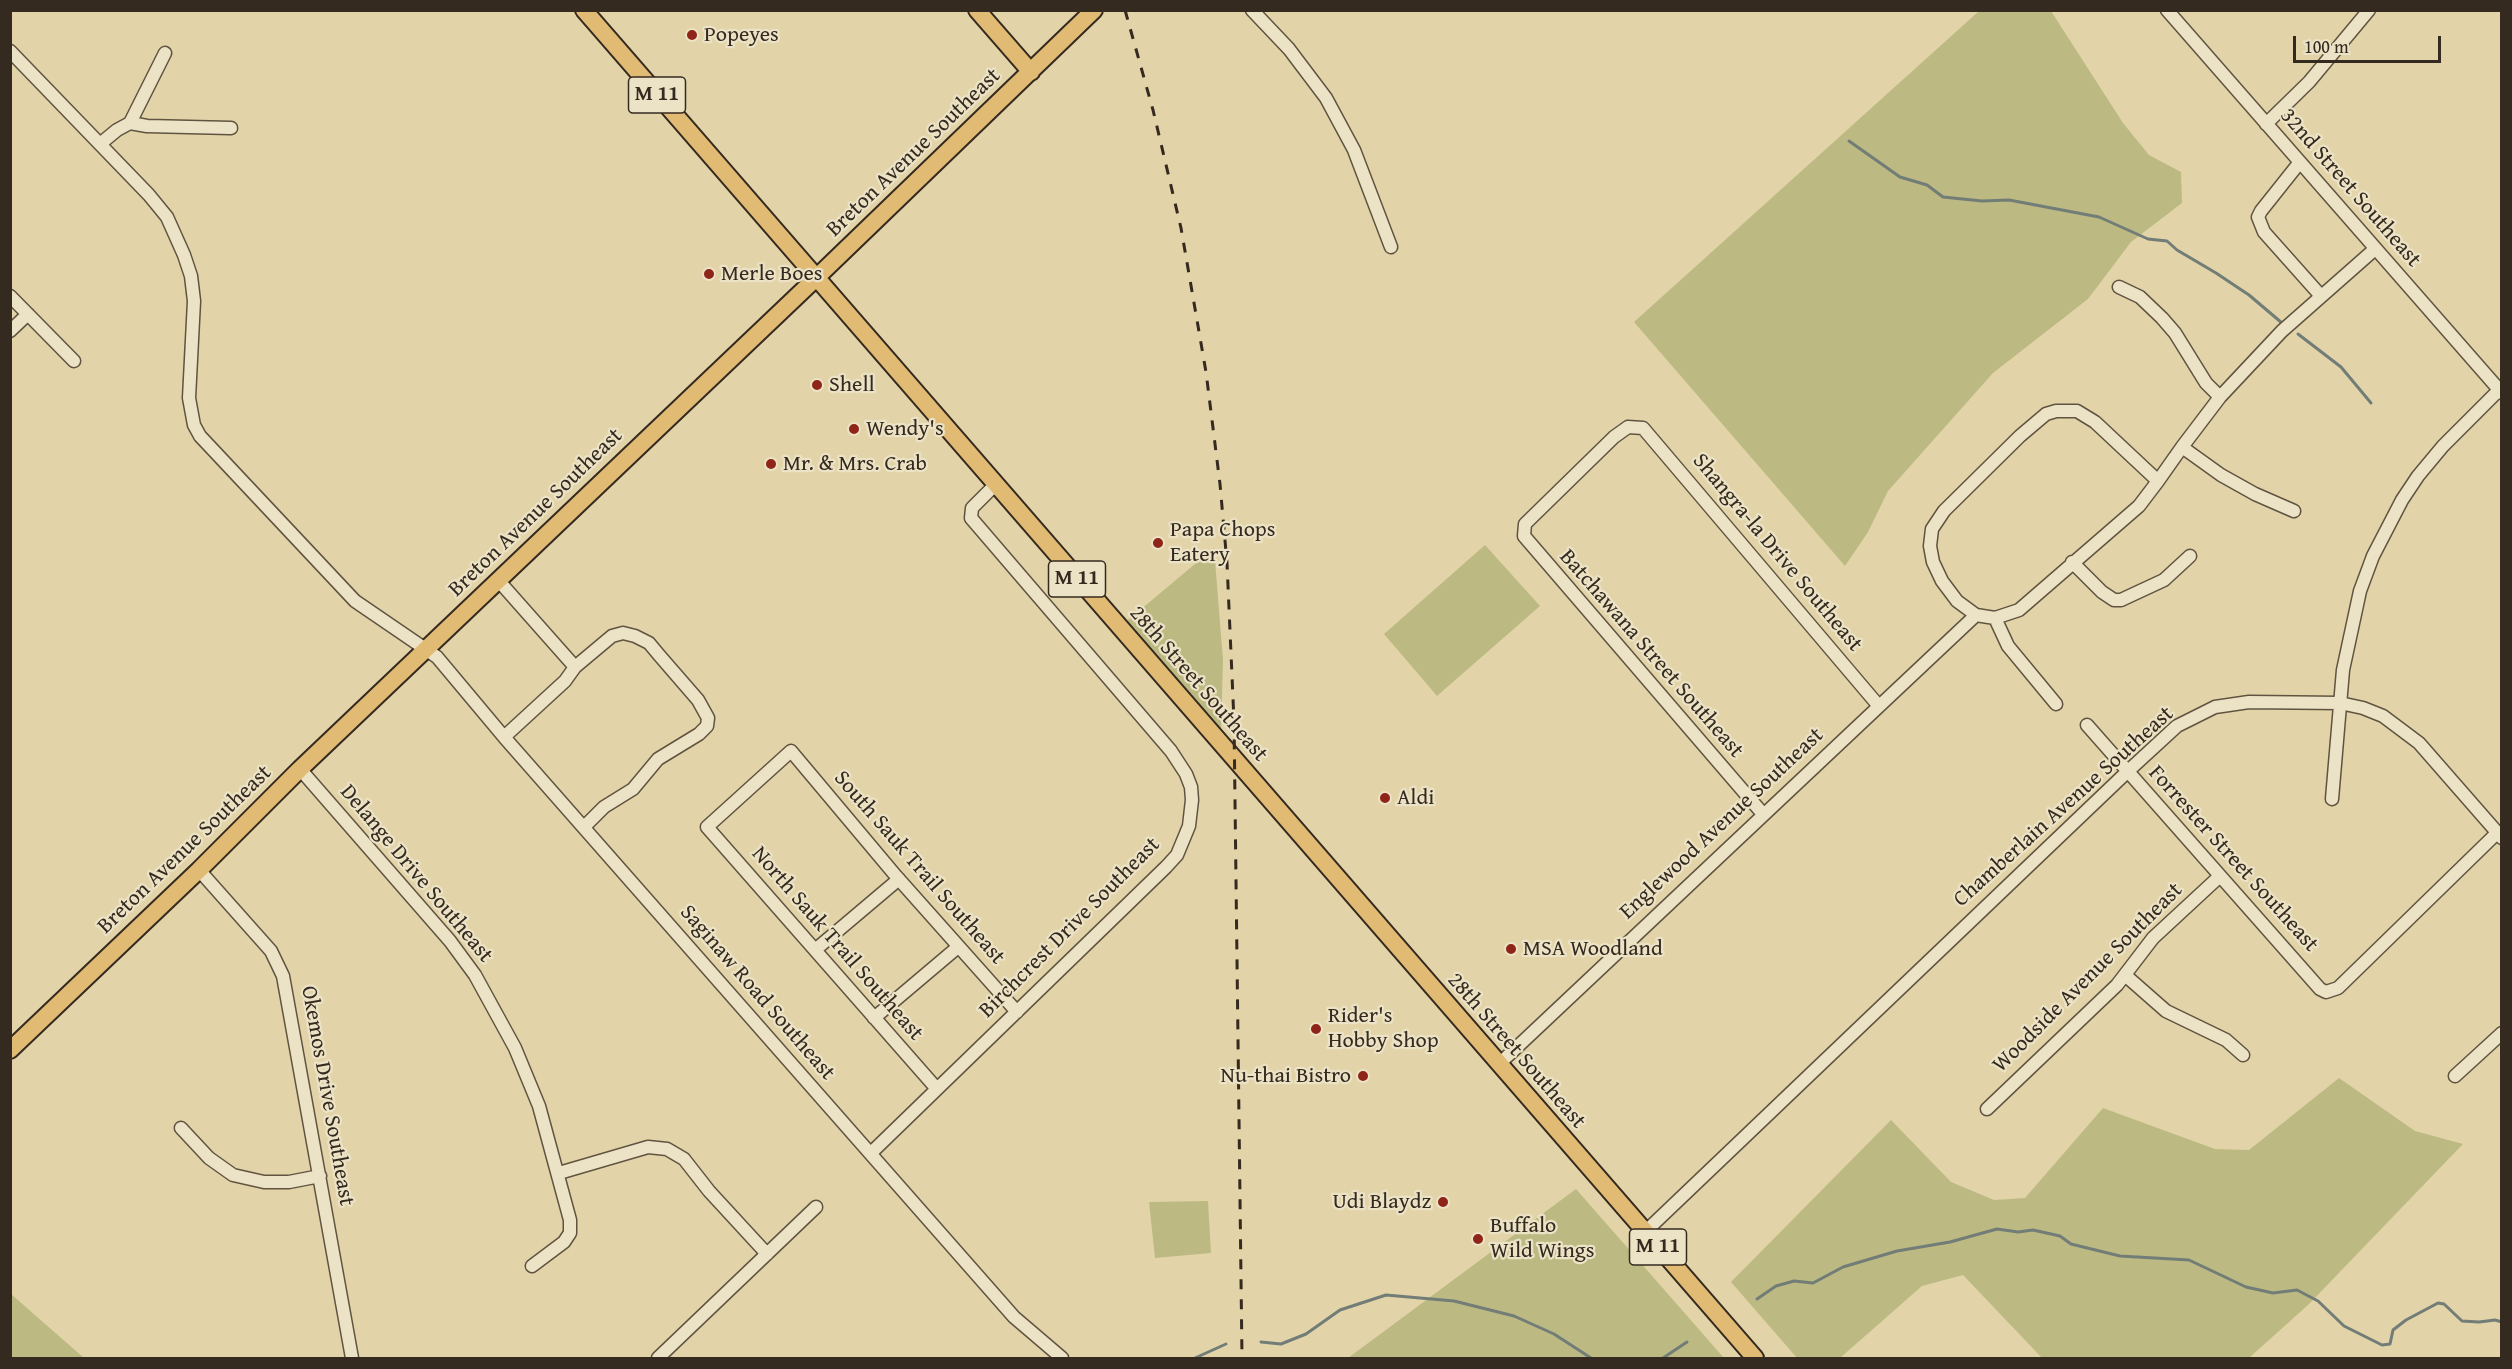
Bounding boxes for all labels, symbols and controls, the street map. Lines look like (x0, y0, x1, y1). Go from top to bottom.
place label: Popeyes (704, 22, 779, 48)
scale bar (2296, 24, 2444, 62)
marker: Popeyes (685, 28, 699, 42)
text: 100 m (2304, 33, 2349, 60)
street label: Breton Avenue Southeast (822, 63, 1006, 243)
road number: M 11 (628, 77, 686, 113)
street label: 32nd Street Southeast (2274, 103, 2426, 273)
place label: Merle Boes (721, 261, 823, 287)
marker: Merle Boes (702, 267, 716, 281)
place label: Shell (829, 372, 875, 398)
marker: Shell (810, 378, 824, 392)
place label: Wendy's (866, 416, 944, 442)
marker: Wendy's (847, 422, 861, 436)
street label: Breton Avenue Southeast (444, 423, 628, 603)
street label: Shangra-la Drive Southeast (1686, 449, 1868, 657)
place label: Mr. & Mrs. Crab (783, 451, 927, 477)
marker: Mr. & Mrs. Crab (764, 457, 778, 471)
place label: Papa Chops Eatery (1170, 517, 1275, 568)
marker: Papa Chops Eatery (1151, 536, 1165, 550)
street label: Batchawana Street Southeast (1553, 544, 1749, 764)
road number: M 11 (1048, 561, 1106, 597)
street label: 28th Street Southeast (1123, 601, 1273, 767)
street label: Chamberlain Avenue Southeast (1949, 701, 2179, 913)
street label: Englewood Avenue Southeast (1615, 723, 1829, 925)
street label: Breton Avenue Southeast (93, 760, 277, 940)
street label: Forrester Street Southeast (2142, 760, 2324, 958)
street label: South Sauk Trail Southeast (828, 766, 1010, 970)
street label: Delange Drive Southeast (334, 780, 498, 968)
place label: Aldi (1397, 785, 1434, 811)
marker: Aldi (1378, 791, 1392, 805)
street label: Birchcrest Drive Southeast (974, 832, 1166, 1024)
street label: North Sauk Trail Southeast (745, 841, 929, 1047)
street label: Woodside Avenue Southeast (1988, 878, 2188, 1078)
street label: Saginaw Road Southeast (674, 900, 840, 1086)
place label: MSA Woodland (1523, 936, 1663, 962)
marker: MSA Woodland (1504, 942, 1518, 956)
street label: 28th Street Southeast (1441, 968, 1591, 1134)
street label: Okemos Drive Southeast (295, 984, 359, 1208)
place label: Rider's Hobby Shop (1328, 1003, 1439, 1054)
marker: Rider's Hobby Shop (1309, 1022, 1323, 1036)
place label: Nu-thai Bistro (1221, 1063, 1351, 1089)
marker: Nu-thai Bistro (1356, 1069, 1370, 1083)
place label: Udi Blaydz (1332, 1189, 1431, 1215)
marker: Udi Blaydz (1436, 1195, 1450, 1209)
place label: Buffalo Wild Wings (1490, 1213, 1595, 1264)
road number: M 11 (1630, 1229, 1686, 1265)
marker: Buffalo Wild Wings (1471, 1232, 1485, 1246)

